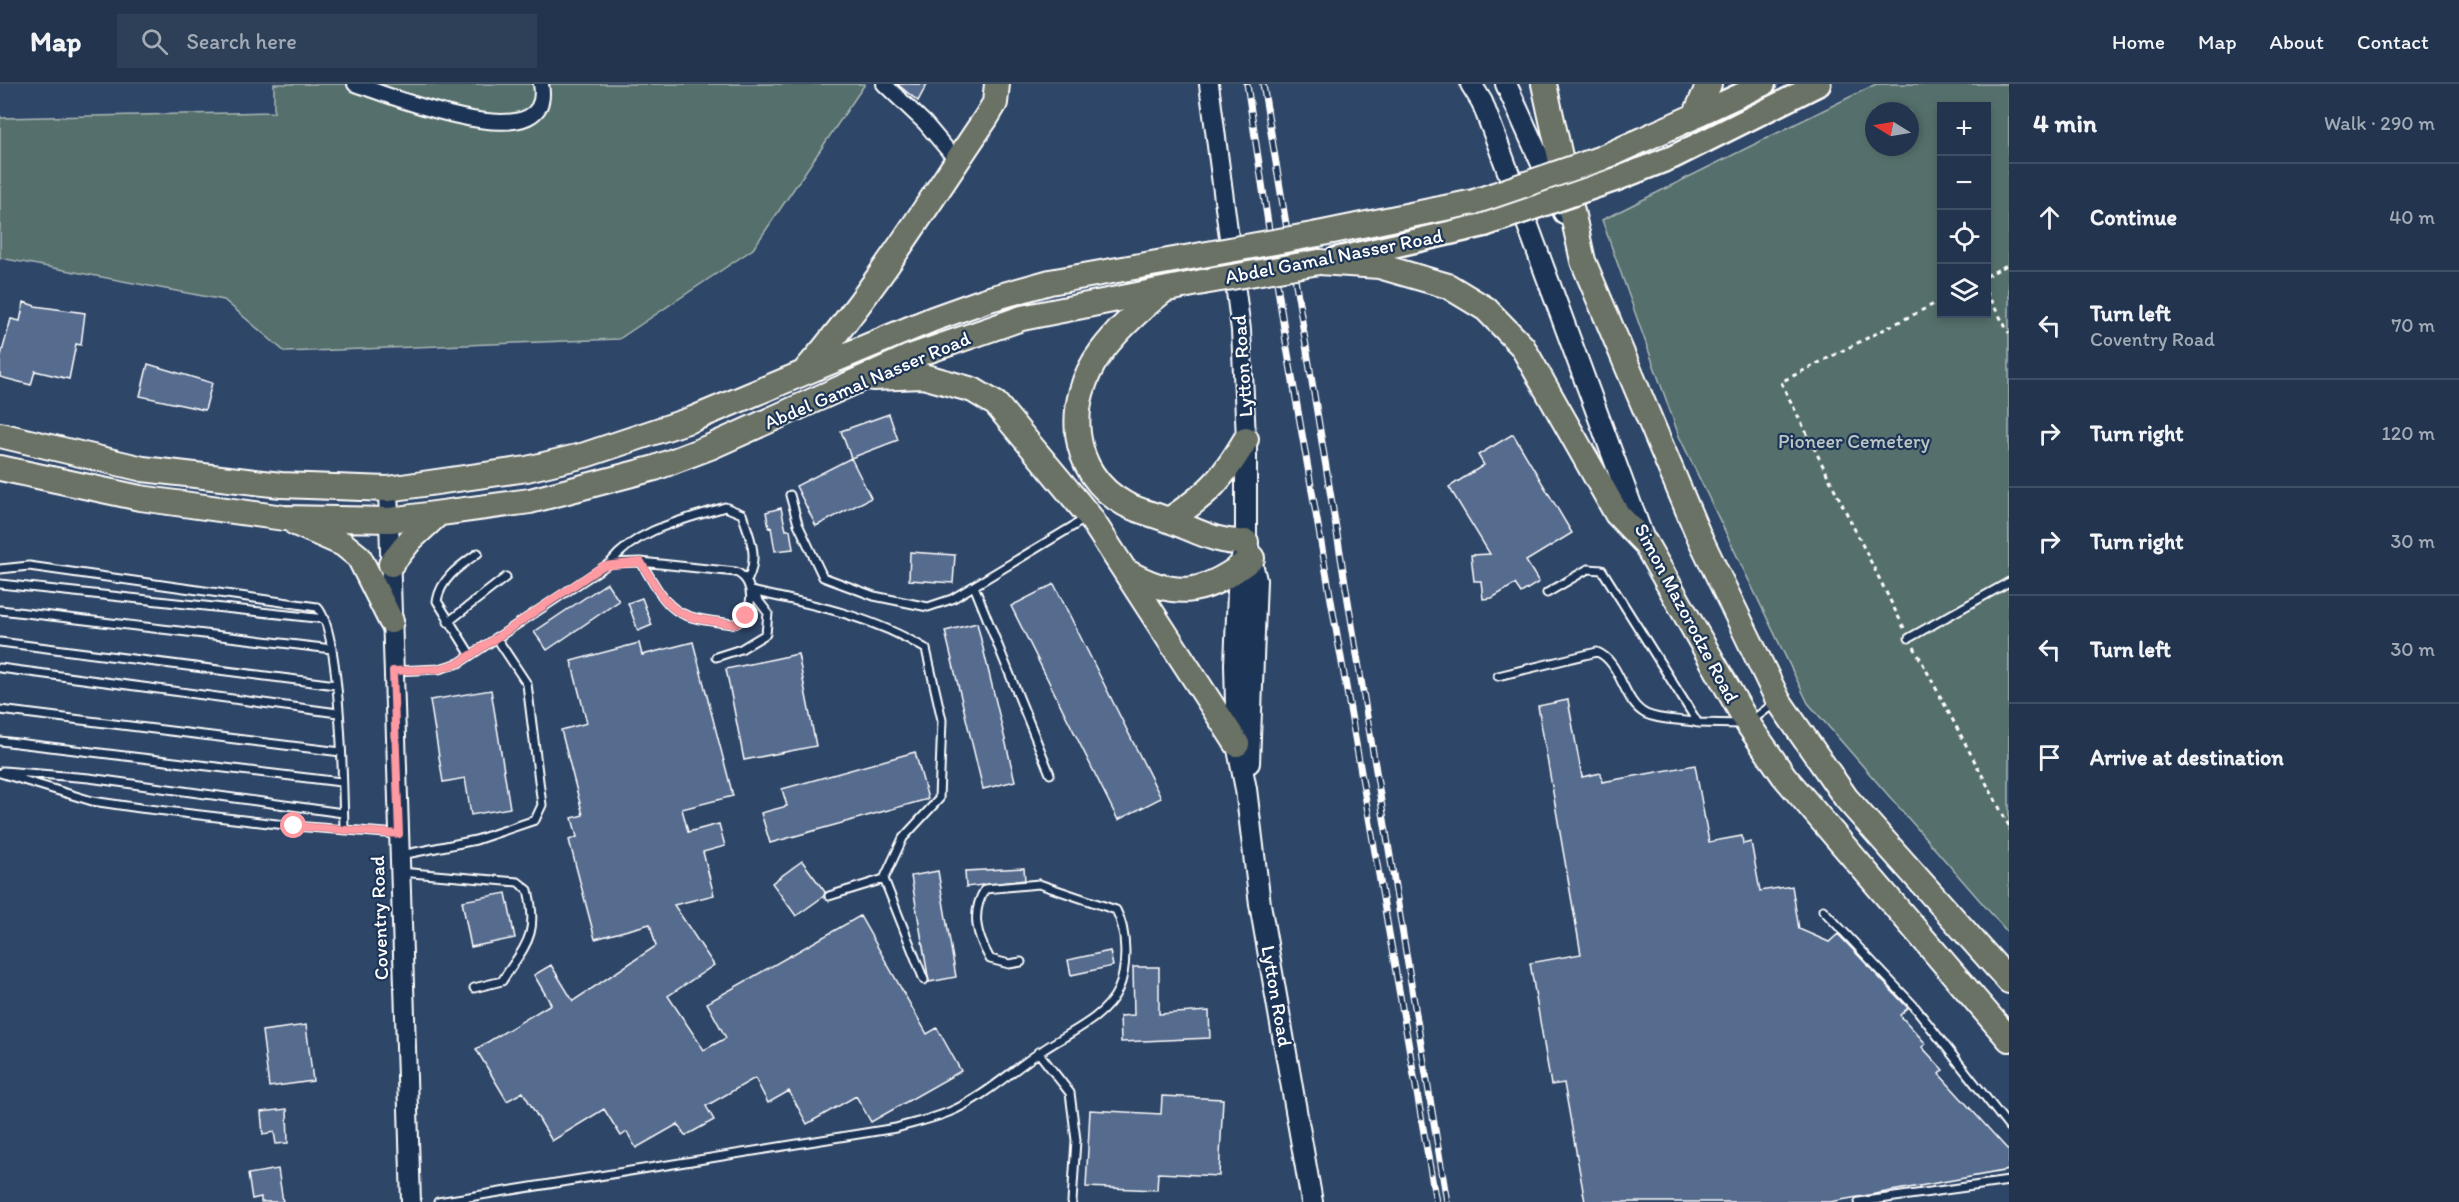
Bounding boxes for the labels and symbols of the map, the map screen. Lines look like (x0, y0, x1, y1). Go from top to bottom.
north arrow (1865, 102, 1919, 156)
street label: Abdel Gamal Nasser Road (1223, 223, 1445, 289)
street label: Lytton Road (1226, 314, 1258, 418)
street label: Abdel Gamal Nasser Road (760, 326, 974, 434)
park label: Pioneer Cemetery (1778, 429, 1931, 453)
street label: Simon Mazorodze Road (1629, 519, 1745, 707)
route end (732, 602, 758, 628)
route start (280, 812, 306, 838)
street label: Coventry Road (365, 855, 393, 981)
street label: Lytton Road (1256, 943, 1298, 1049)

